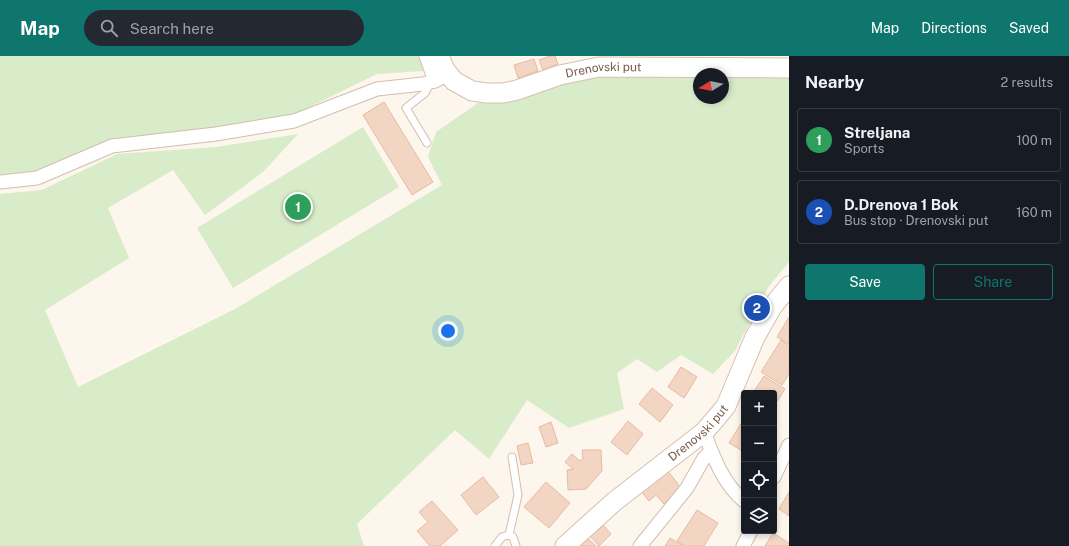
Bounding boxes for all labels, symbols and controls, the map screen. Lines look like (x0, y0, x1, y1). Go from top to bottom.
search box (84, 10, 364, 46)
text: Map (20, 17, 60, 39)
icon: search (98, 17, 120, 39)
text: Search here (130, 20, 214, 37)
text: Map (871, 20, 899, 36)
text: Directions (921, 20, 987, 36)
text: Saved (1009, 20, 1049, 36)
street label: Drenovski put (564, 60, 642, 81)
north arrow (693, 68, 729, 104)
text: Nearby (805, 72, 864, 92)
text: 2 results (1001, 75, 1053, 90)
text: Streljana (844, 124, 910, 141)
text: 1 (816, 133, 822, 148)
text: 100 m (1016, 133, 1052, 148)
text: Sports (844, 141, 884, 156)
pin: 1 (285, 192, 311, 222)
text: D.Drenova 1 Bok (844, 196, 958, 213)
text: 2 (815, 205, 823, 220)
text: 160 m (1016, 205, 1052, 220)
text: Bus stop · Drenovski put (844, 213, 989, 228)
button: Save (805, 264, 925, 300)
button: Share (933, 264, 1053, 300)
pin: 2 (744, 293, 770, 323)
your location (438, 321, 458, 341)
map controls (741, 390, 777, 534)
button: + (741, 390, 777, 426)
street label: Drenovski put (665, 402, 731, 464)
button: − (741, 426, 777, 462)
button: locate (741, 462, 777, 498)
button: layers (741, 498, 777, 534)

